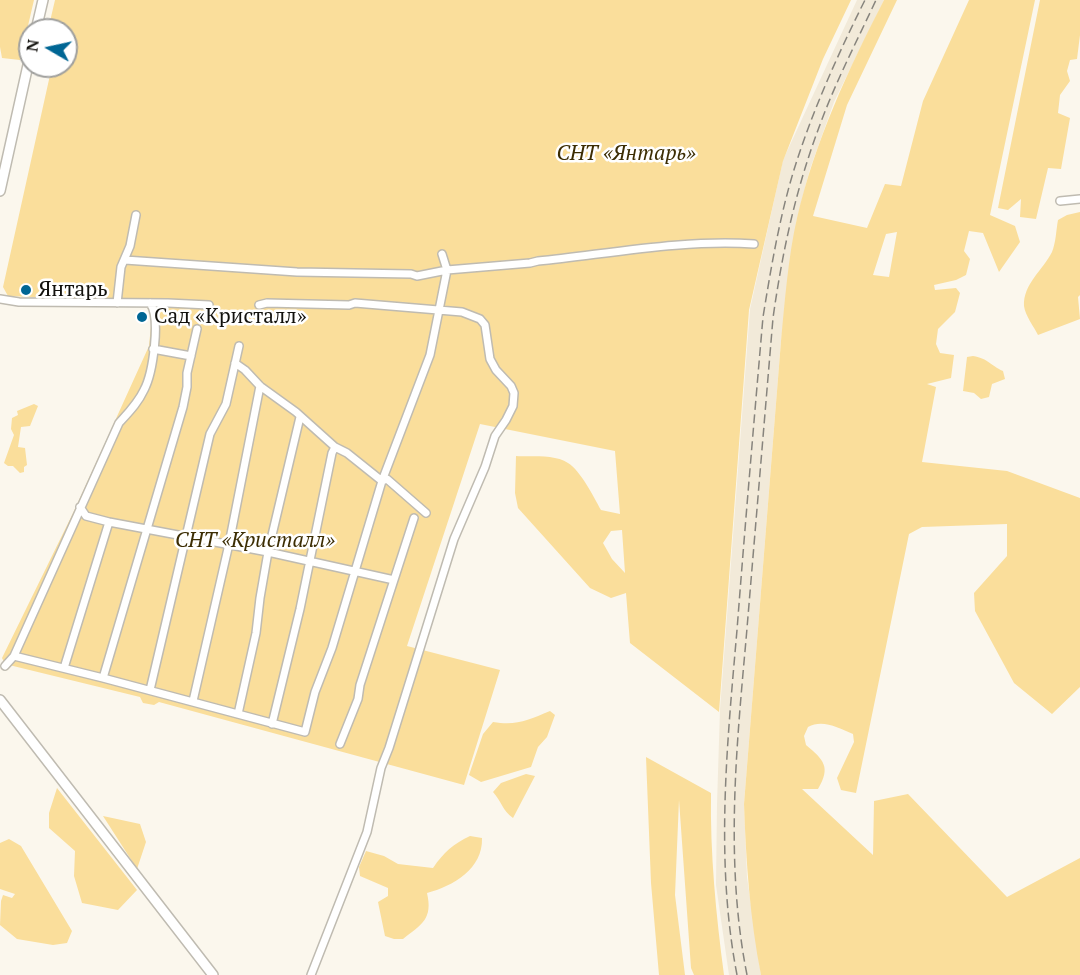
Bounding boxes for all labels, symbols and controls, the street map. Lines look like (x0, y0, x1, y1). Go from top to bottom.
north arrow (18, 18, 78, 78)
text: N (20, 38, 44, 53)
park label: СНТ «Янтарь» (556, 141, 696, 167)
place label: Янтарь (38, 277, 108, 303)
marker: Янтарь (19, 283, 33, 297)
place label: Сад «Кристалл» (154, 304, 307, 330)
marker: Сад «Кристалл» (135, 310, 149, 324)
park label: СНТ «Кристалл» (175, 528, 335, 554)

